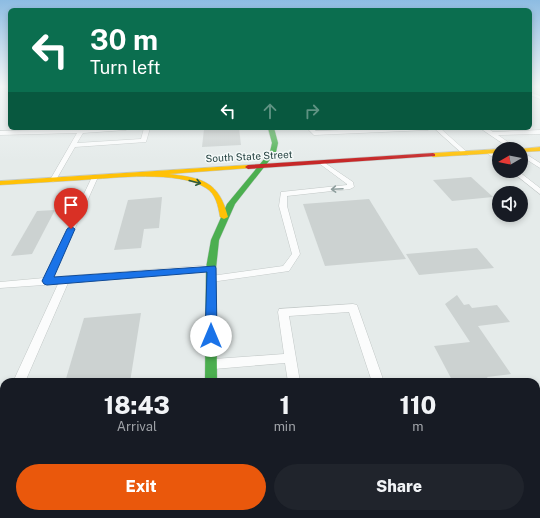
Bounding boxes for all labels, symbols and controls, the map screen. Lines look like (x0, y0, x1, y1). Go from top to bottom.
text: 30 m (90, 23, 158, 56)
icon: left (24, 24, 76, 76)
text: Turn left (90, 57, 160, 78)
icon: left (217, 100, 239, 122)
icon: ahead (259, 100, 281, 122)
icon: right (301, 100, 323, 122)
north arrow (492, 142, 528, 178)
map controls (492, 142, 528, 222)
street label: South State Street (205, 148, 293, 164)
one-way arrow (188, 179, 201, 187)
one-way arrow (331, 185, 344, 192)
button: sound (492, 186, 528, 222)
pin (54, 188, 88, 229)
icon: arrive (60, 194, 82, 216)
position arrow (190, 315, 232, 357)
text: 18:43 (104, 391, 170, 419)
text: 1 (279, 391, 290, 419)
text: 110 (399, 391, 436, 419)
text: Arrival (117, 419, 157, 434)
text: min (274, 419, 296, 434)
text: m (412, 419, 423, 434)
button: Exit (16, 464, 266, 510)
button: Share (274, 464, 524, 510)

